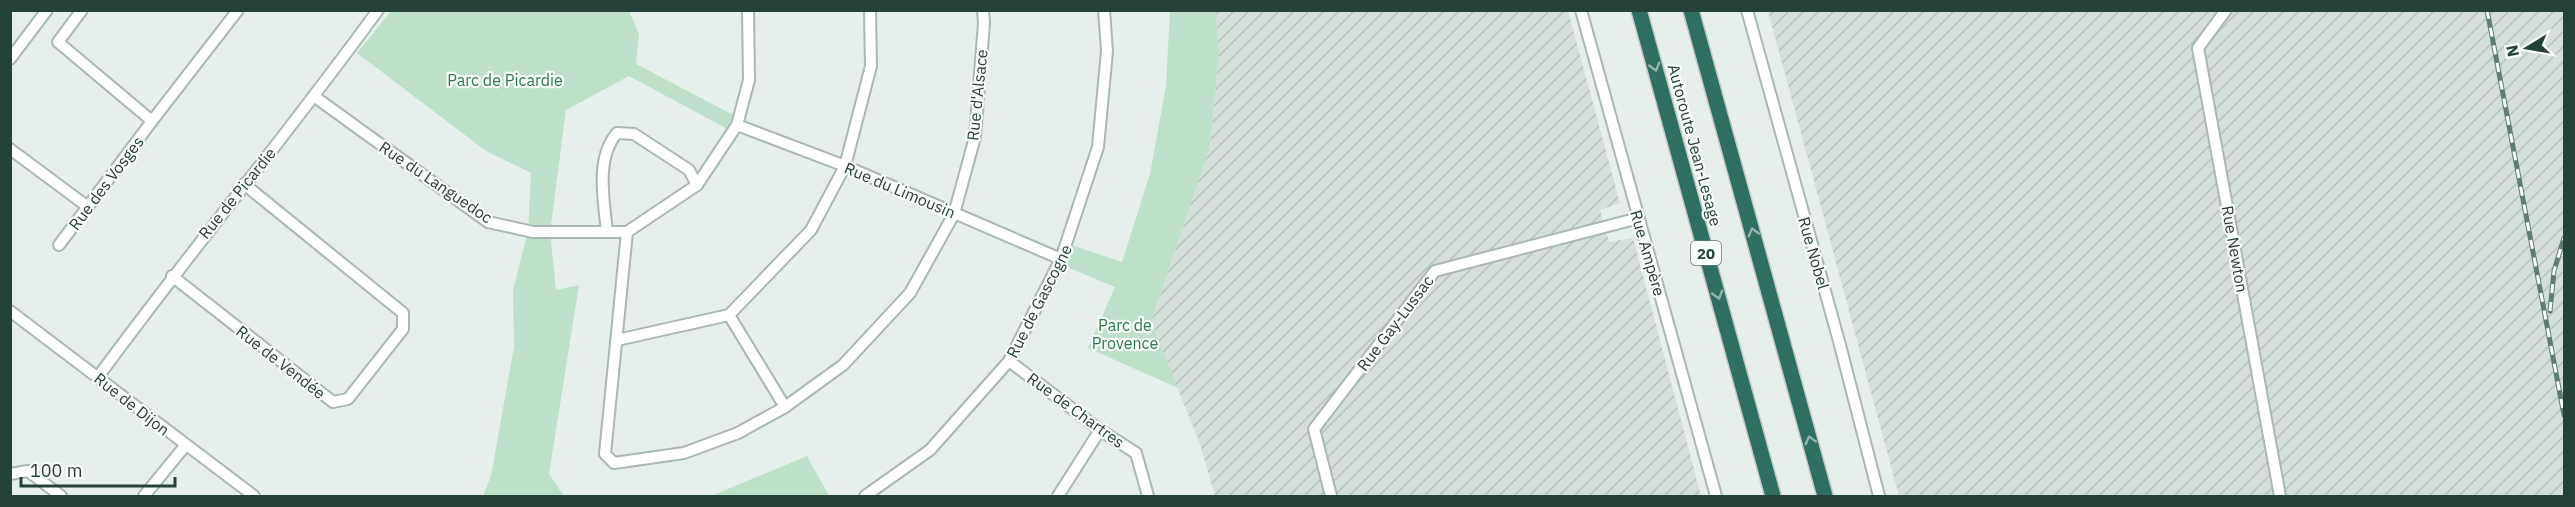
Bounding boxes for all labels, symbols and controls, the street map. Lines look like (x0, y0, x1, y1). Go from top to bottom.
north arrow (2497, 18, 2557, 78)
text: N (2501, 43, 2523, 58)
street label: Rue d'Alsace (962, 48, 992, 142)
one-way arrow (1648, 61, 1660, 72)
street label: Autoroute Jean-Lesage (1664, 62, 1726, 228)
park label: Parc de Picardie (447, 70, 563, 90)
street label: Rue des Vosges (64, 132, 148, 234)
street label: Rue du Languedoc (376, 137, 496, 227)
street label: Rue de Picardie (194, 143, 280, 243)
street label: Rue du Limousin (841, 158, 959, 222)
street label: Rue Newton (2218, 204, 2252, 294)
street label: Rue Ampère (1626, 208, 1670, 299)
street label: Rue Nobel (1794, 214, 1834, 292)
one-way arrow (1748, 227, 1760, 237)
street label: Rue de Gascogne (1002, 241, 1076, 361)
road number: 20 (1691, 241, 1721, 265)
street label: Rue Gay-Lussac (1352, 271, 1438, 375)
one-way arrow (1711, 289, 1723, 300)
park label: Parc de Provence (1092, 315, 1158, 353)
street label: Rue de Vendée (232, 321, 330, 403)
street label: Rue de Dijon (90, 368, 174, 440)
street label: Rue de Chartres (1024, 368, 1128, 452)
one-way arrow (1805, 435, 1818, 445)
scale bar (21, 450, 176, 488)
text: 100 m (30, 459, 82, 482)

